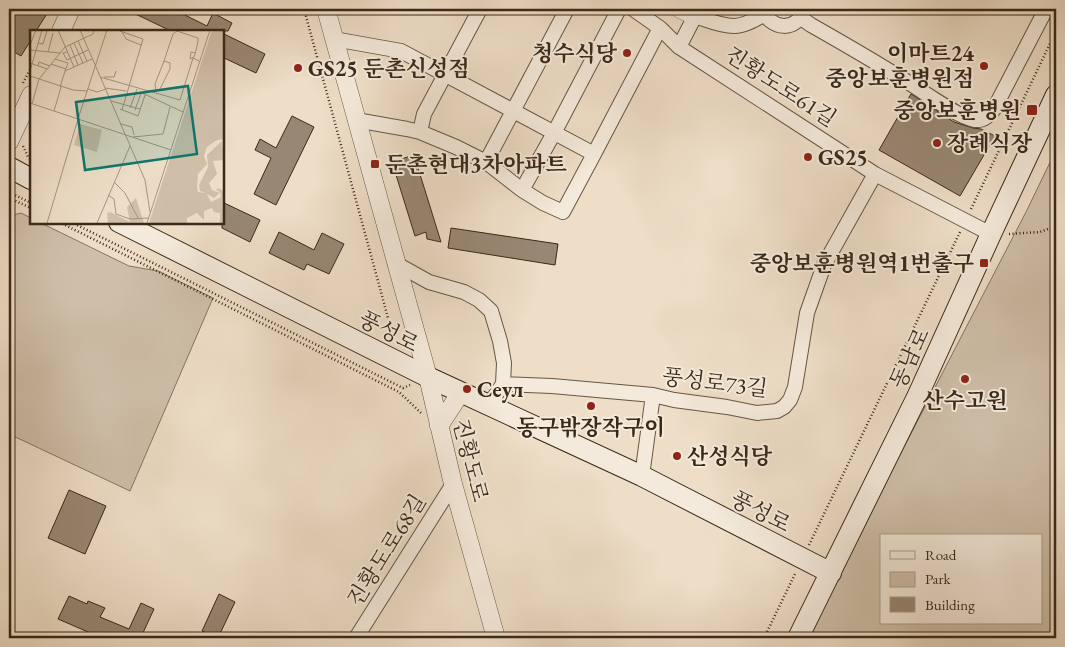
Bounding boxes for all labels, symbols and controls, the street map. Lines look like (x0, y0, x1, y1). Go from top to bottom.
inset map (30, 30, 224, 224)
place label: 청수식당 (532, 39, 618, 68)
place label: 이마트24 중앙보훈병원점 (825, 39, 974, 93)
street label: 진황도로61길 (719, 40, 842, 133)
marker: 청수식당 (621, 47, 633, 59)
place label: GS25 둔촌신성점 (308, 54, 469, 83)
marker: 이마트24 중앙보훈병원점 (978, 60, 990, 72)
marker: GS25 둔촌신성점 (292, 62, 304, 74)
place label: 중앙보훈병원 (893, 96, 1021, 125)
marker: 중앙보훈병원 (1025, 103, 1039, 117)
place label: 장례식장 (947, 129, 1033, 158)
marker: 장례식장 (931, 137, 943, 149)
place label: GS25 (818, 143, 868, 172)
place label: 둔촌현대3차아파트 (385, 150, 567, 179)
marker: GS25 (802, 151, 814, 163)
marker: 둔촌현대3차아파트 (369, 158, 381, 170)
place label: 중앙보훈병원역1번출구 (750, 249, 974, 278)
marker: 중앙보훈병원역1번출구 (978, 257, 990, 269)
street label: 풍성로 (354, 304, 424, 359)
street label: 동남로 (883, 323, 936, 393)
street label: 풍성로73길 (660, 362, 769, 403)
marker: 산수고원 (959, 373, 971, 385)
place label: Сеул (477, 375, 524, 404)
marker: Сеул (461, 383, 473, 395)
place label: 산수고원 (922, 386, 1008, 415)
marker: 동구밖장작구이 (585, 400, 597, 412)
place label: 동구밖장작구이 (517, 413, 665, 442)
street label: 진황도로 (446, 415, 495, 505)
place label: 산성식당 (687, 442, 773, 471)
marker: 산성식당 (671, 450, 683, 462)
street label: 풍성로 (726, 484, 796, 539)
street label: 진황도로68길 (340, 489, 432, 612)
legend (880, 534, 1042, 624)
text: Road (925, 545, 957, 564)
text: Park (925, 569, 952, 588)
text: Building (925, 595, 975, 614)

